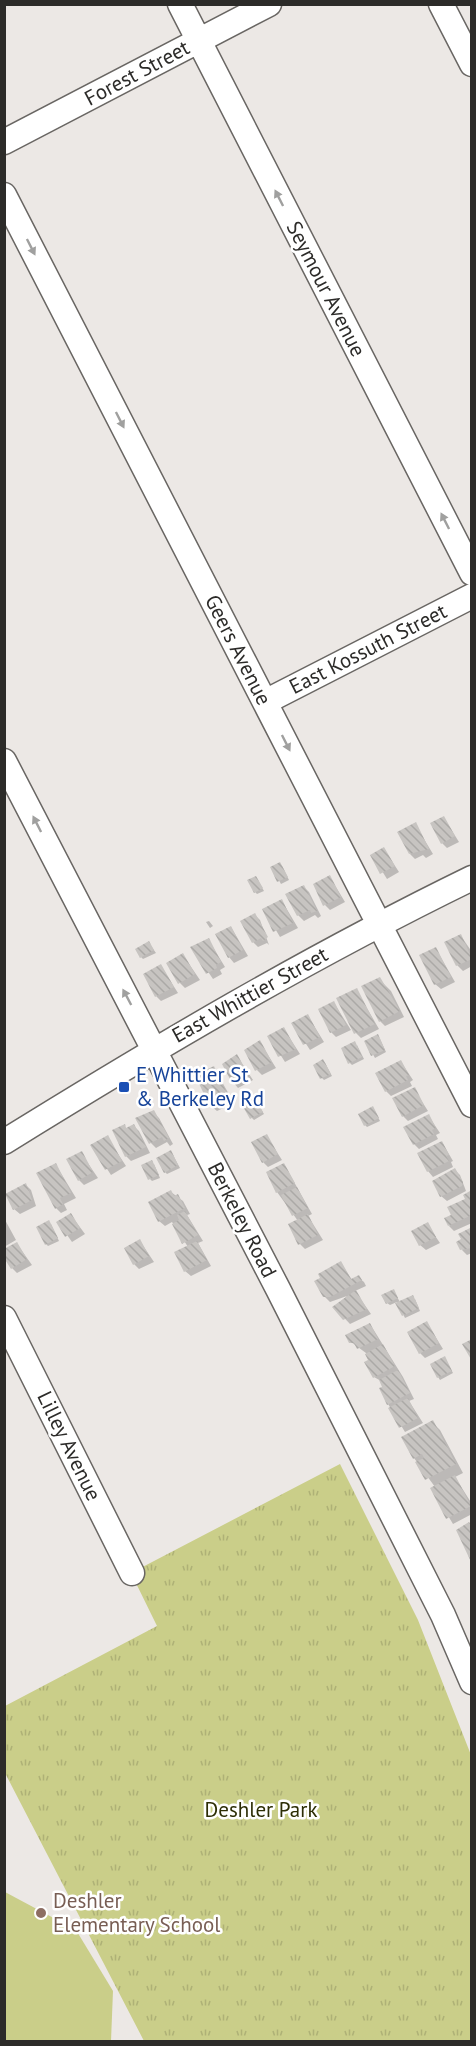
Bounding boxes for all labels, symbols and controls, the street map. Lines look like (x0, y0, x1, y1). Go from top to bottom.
street label: Forest Street (80, 34, 194, 112)
one-way arrow (274, 189, 284, 206)
street label: Seymour Avenue (281, 217, 372, 361)
one-way arrow (26, 239, 36, 256)
one-way arrow (116, 412, 125, 429)
one-way arrow (440, 512, 450, 529)
street label: Geers Avenue (199, 590, 278, 710)
street label: East Kossuth Street (285, 597, 451, 700)
one-way arrow (281, 734, 291, 752)
one-way arrow (32, 815, 42, 832)
street label: East Whittier Street (167, 941, 333, 1049)
one-way arrow (122, 988, 132, 1006)
place label: E Whittier St & Berkeley Rd (136, 1061, 264, 1112)
marker: E Whittier St & Berkeley Rd (117, 1080, 131, 1094)
street label: Berkeley Road (202, 1158, 283, 1282)
street label: Lilley Avenue (31, 1387, 108, 1505)
park label: Deshler Park (205, 1796, 317, 1823)
place label: Deshler Elementary School (53, 1887, 220, 1938)
marker: Deshler Elementary School (34, 1906, 48, 1920)

